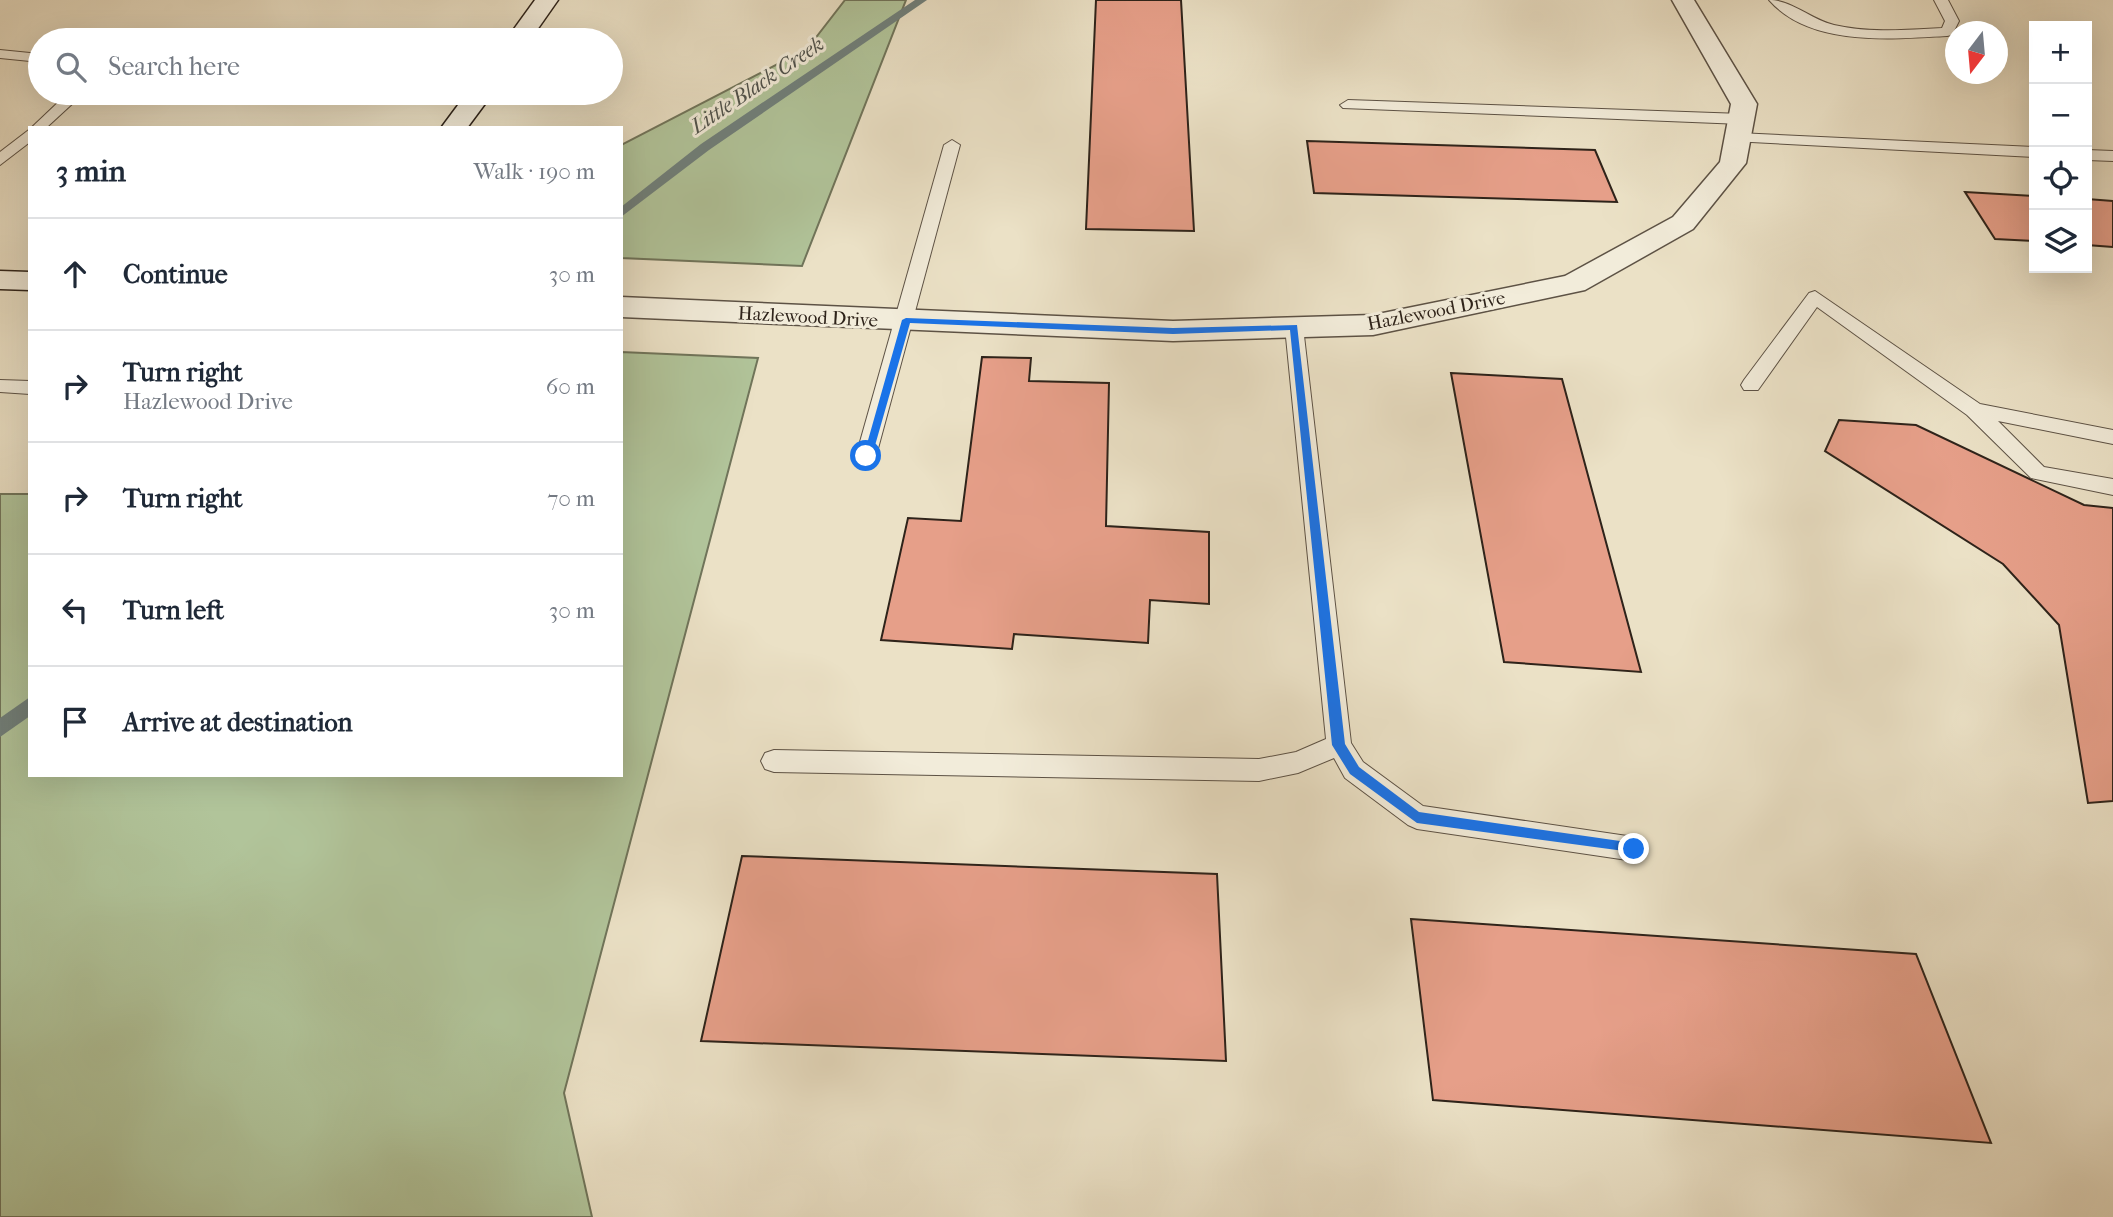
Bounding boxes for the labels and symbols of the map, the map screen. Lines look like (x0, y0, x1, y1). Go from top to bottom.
north arrow (1945, 21, 2008, 84)
water label: Little Black Creek (684, 32, 828, 139)
street label: Hazlewood Drive (1365, 287, 1507, 335)
street label: Hazlewood Drive (737, 302, 879, 332)
route start (850, 440, 881, 471)
route end (1618, 833, 1649, 864)

